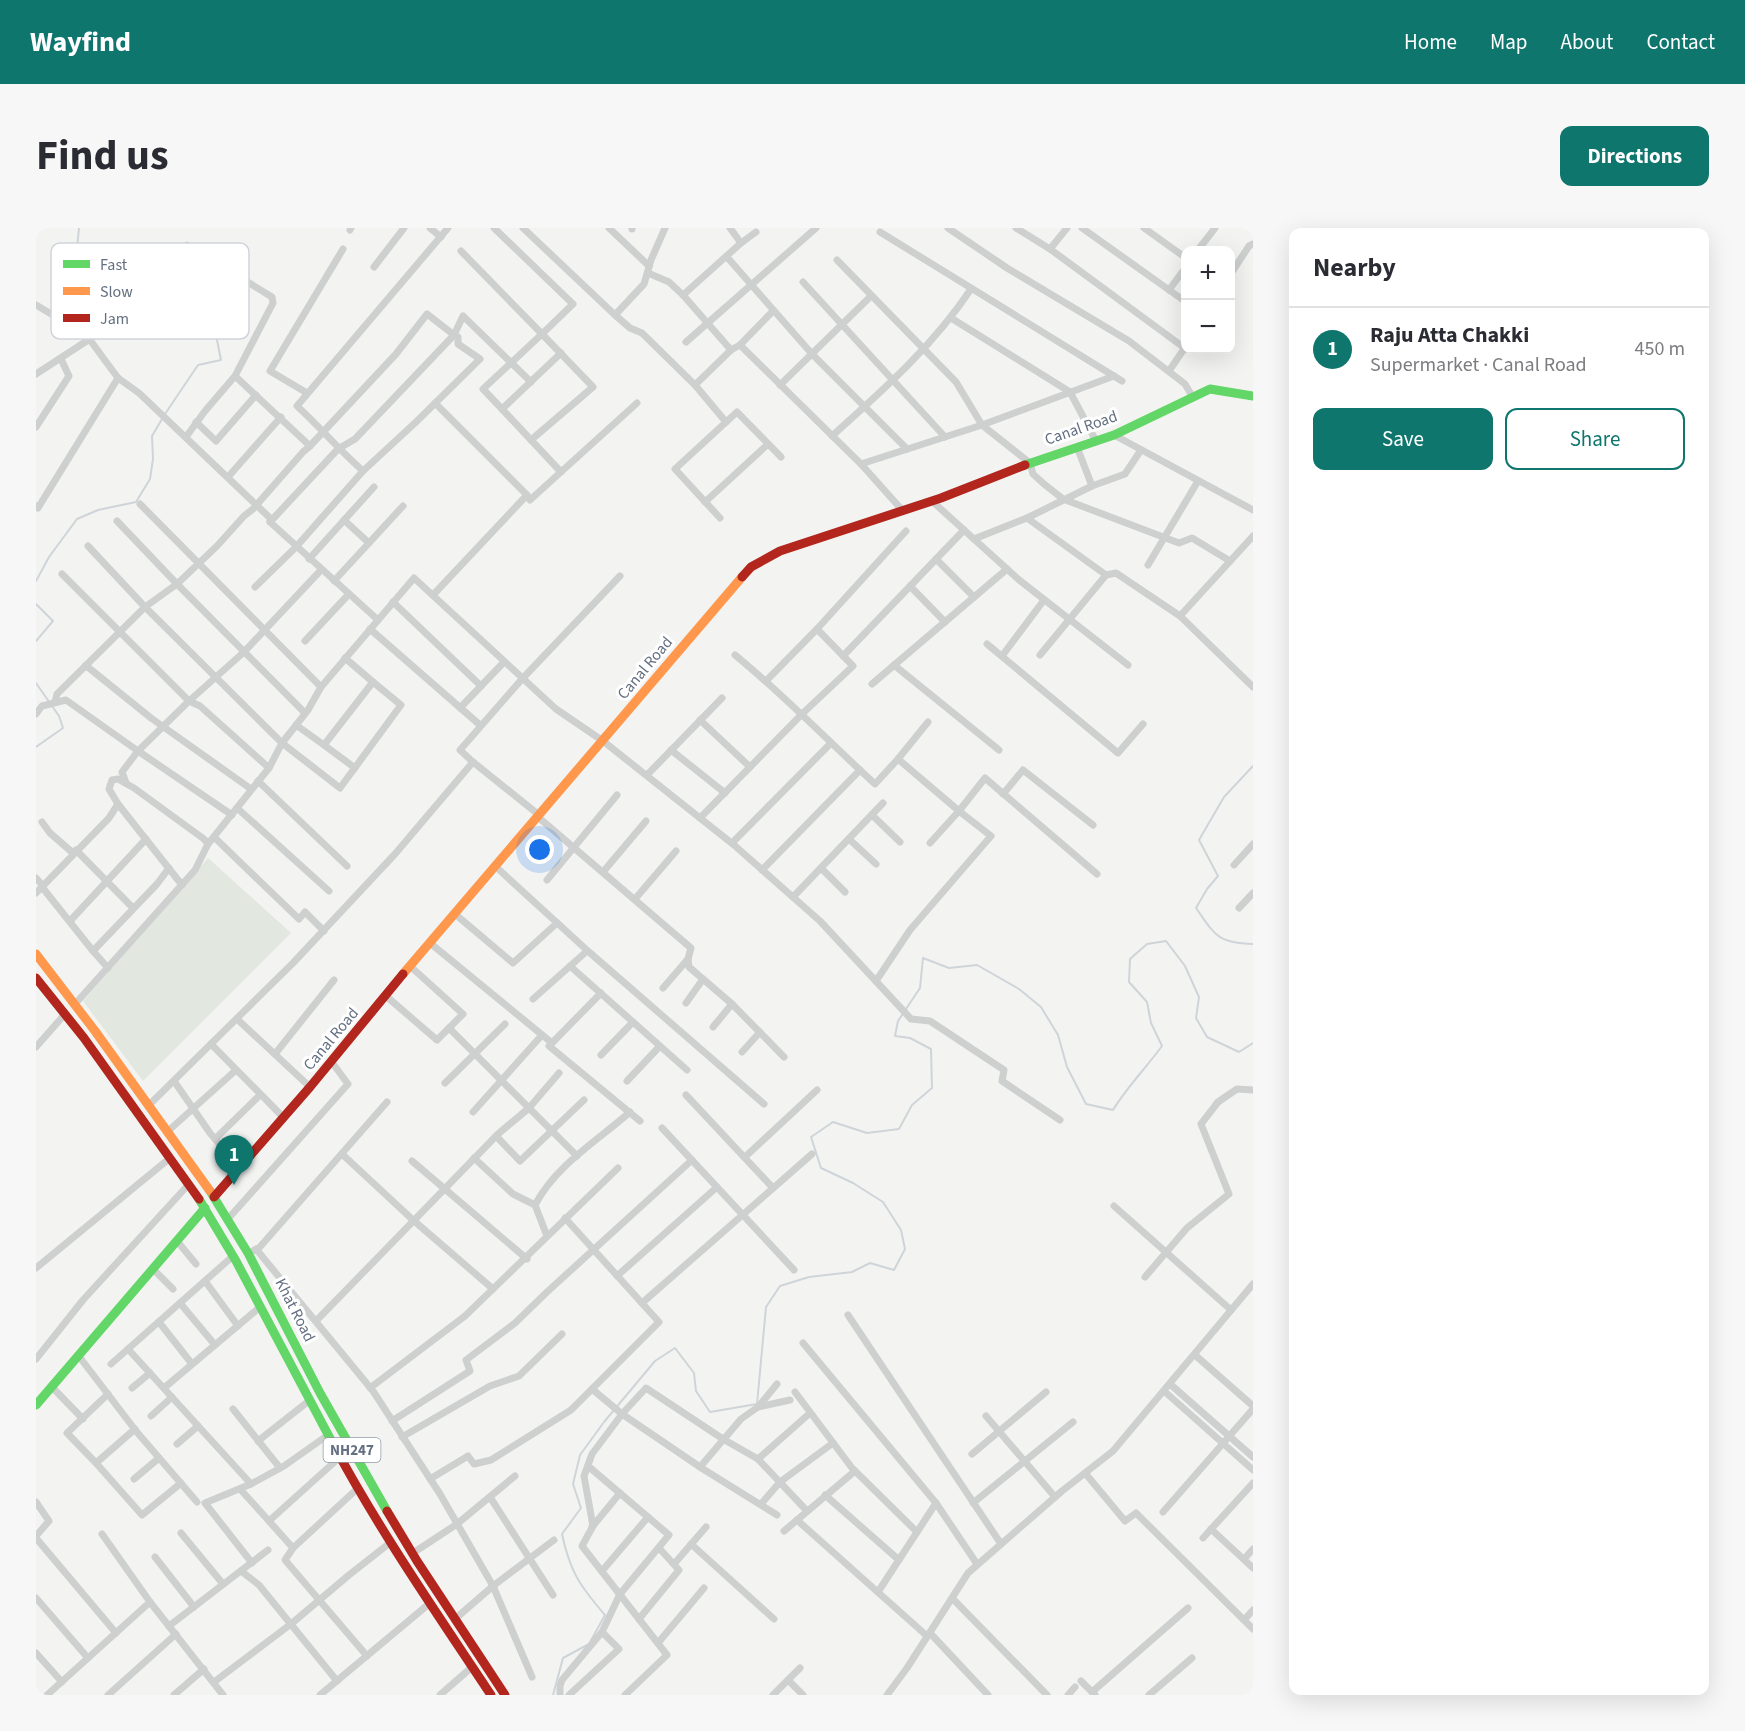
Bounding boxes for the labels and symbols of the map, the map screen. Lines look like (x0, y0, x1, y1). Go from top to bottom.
legend (51, 243, 249, 339)
text: Fast (100, 254, 128, 276)
text: Slow (100, 281, 133, 303)
text: Jam (100, 308, 129, 330)
street label: Canal Road (1042, 405, 1120, 451)
street label: Canal Road (612, 632, 678, 704)
your location (525, 835, 554, 864)
street label: Canal Road (298, 1003, 364, 1075)
pin: 1 (214, 1136, 254, 1185)
street label: Khat Road (270, 1274, 320, 1346)
road number: NH247 (324, 1438, 380, 1462)

